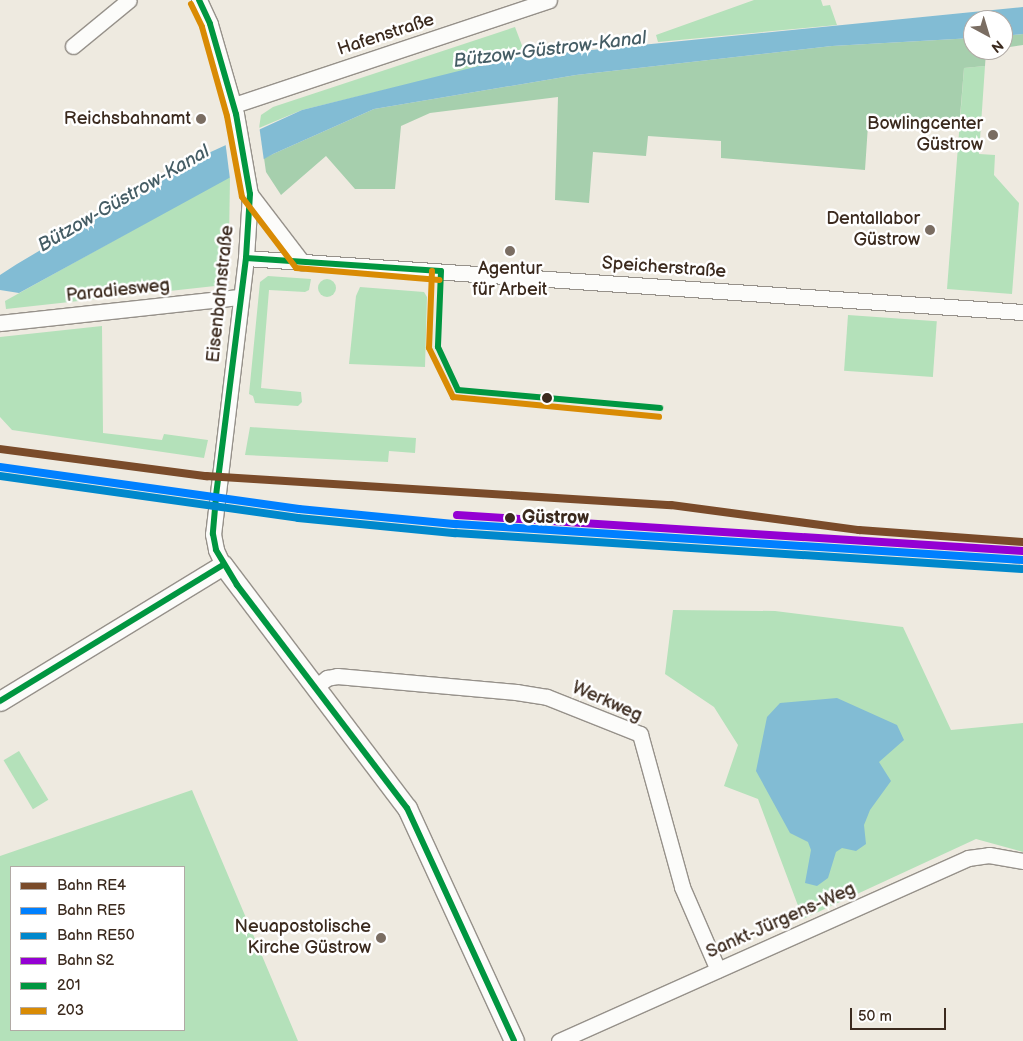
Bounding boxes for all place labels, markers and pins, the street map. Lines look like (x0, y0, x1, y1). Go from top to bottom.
place label: Reichsbahnamt (64, 108, 191, 130)
marker: Reichsbahnamt (195, 113, 207, 125)
place label: Bowlingcenter Güstrow (867, 114, 983, 156)
marker: Bowlingcenter Güstrow (987, 129, 999, 141)
place label: Dentallabor Güstrow (826, 209, 920, 252)
marker: Dentallabor Güstrow (924, 224, 936, 236)
marker: Agentur für Arbeit (504, 245, 516, 257)
place label: Agentur für Arbeit (473, 259, 547, 302)
unlabelled marker (542, 393, 552, 403)
place label: Güstrow (522, 507, 589, 529)
marker: Güstrow (501, 509, 519, 527)
place label: Neuapostolische Kirche Güstrow (234, 917, 371, 960)
marker: Neuapostolische Kirche Güstrow (375, 932, 387, 944)

